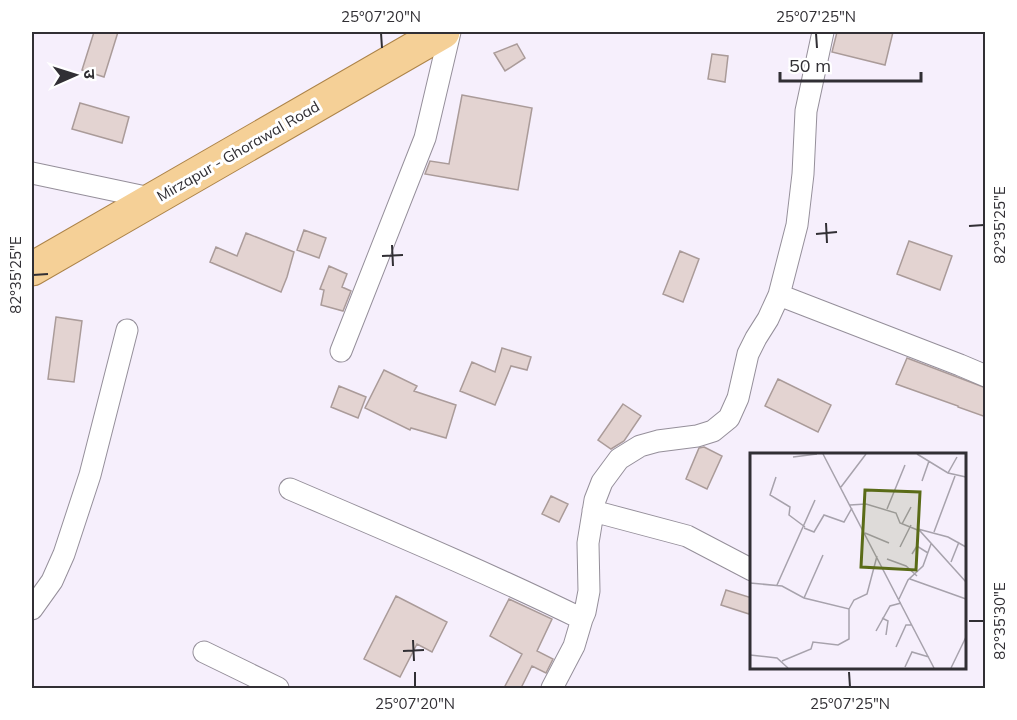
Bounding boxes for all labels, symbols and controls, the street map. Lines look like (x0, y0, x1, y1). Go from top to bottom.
text: 25°07'20"N (341, 7, 421, 26)
text: 25°07'25"N (776, 7, 856, 26)
north arrow (45, 45, 105, 105)
scale bar (780, 45, 921, 83)
text: 50 m (789, 54, 831, 77)
text: उ (80, 69, 100, 80)
street label: Mirzapur - Ghorawal Road (153, 97, 323, 205)
text: 82°35'25"E (990, 186, 1009, 264)
text: 82°35'25"E (6, 236, 25, 314)
inset map (750, 453, 966, 669)
text: 82°35'30"E (990, 582, 1009, 660)
text: 25°07'20"N (375, 694, 455, 713)
text: 25°07'25"N (810, 694, 890, 713)

